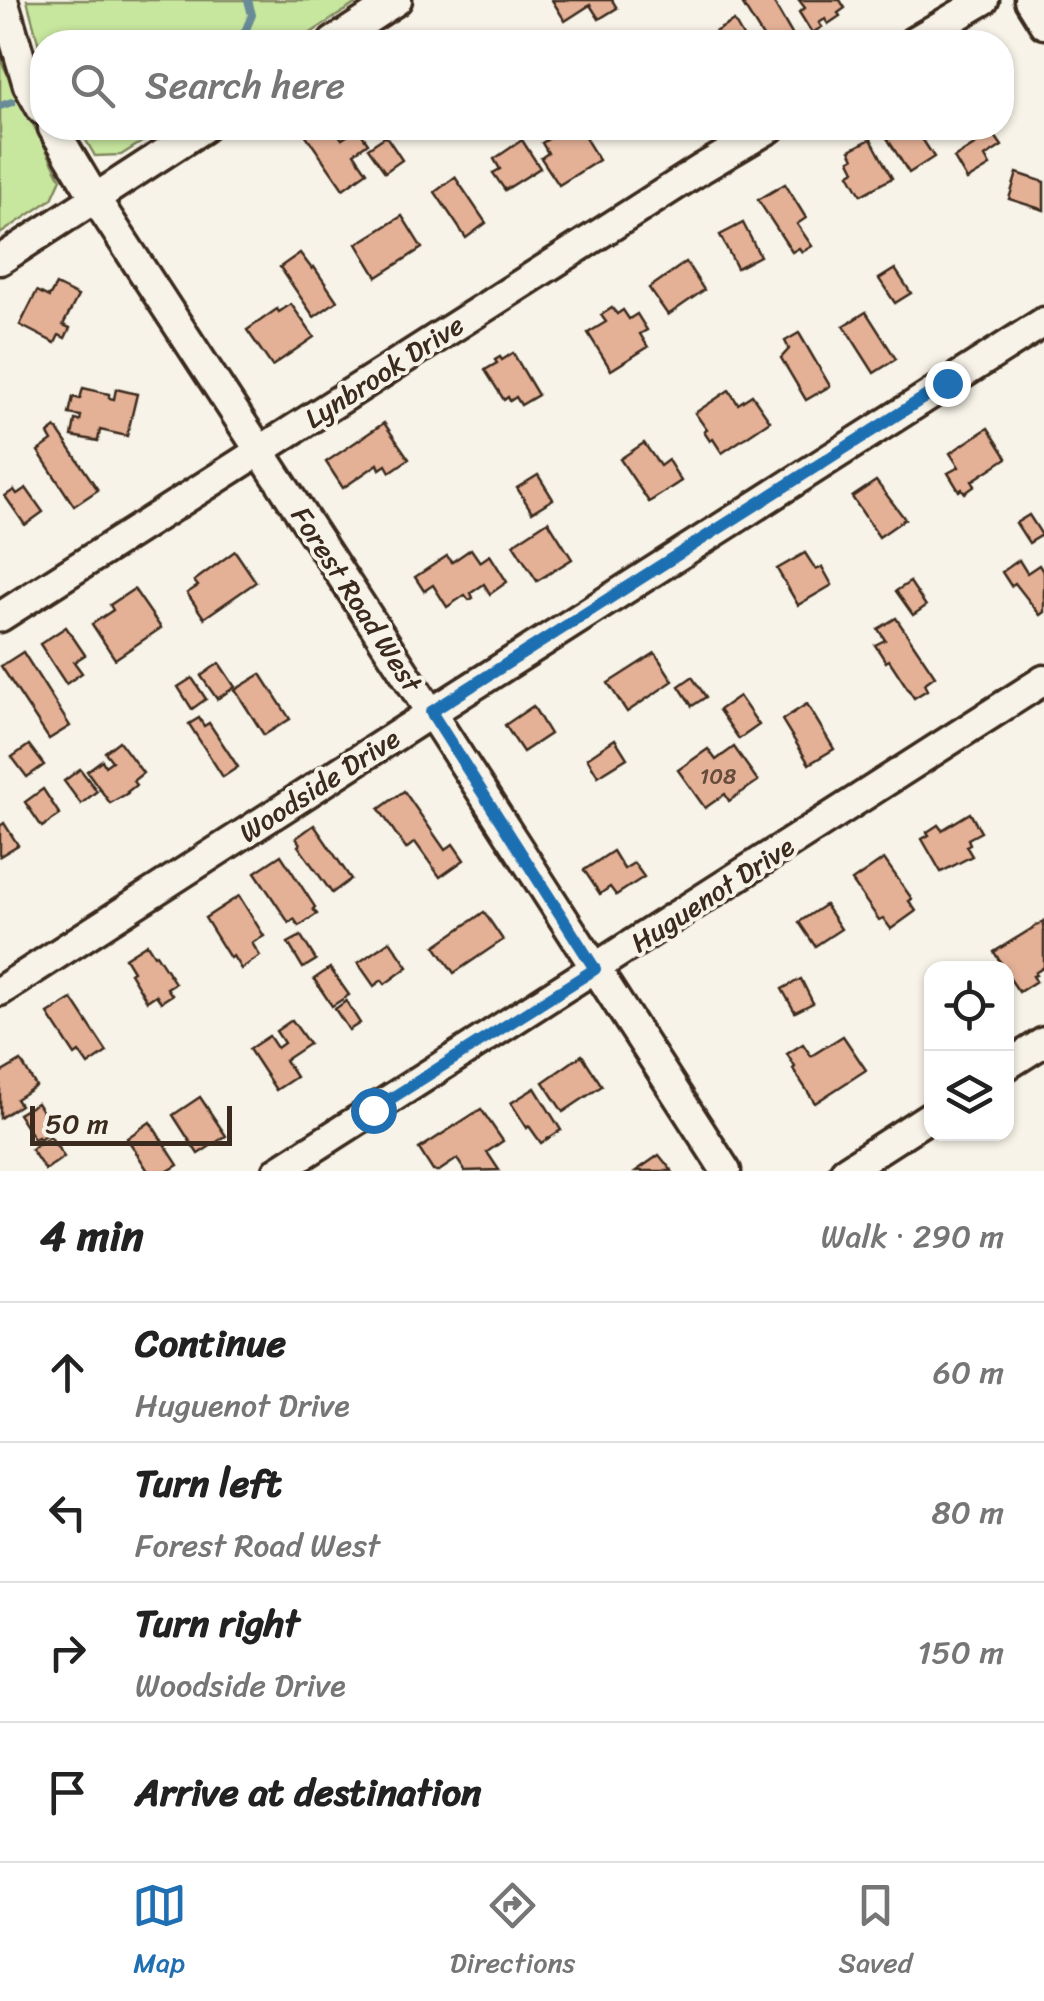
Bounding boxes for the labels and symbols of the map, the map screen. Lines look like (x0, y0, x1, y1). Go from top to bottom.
street label: Lynbrook Drive (294, 301, 474, 442)
route end (925, 361, 971, 407)
street label: Forest Road West (278, 496, 436, 704)
street label: Woodside Drive (229, 715, 410, 856)
house number: 108 (700, 757, 736, 796)
street label: Huguenot Drive (620, 823, 804, 966)
route start (351, 1088, 397, 1134)
scale bar (30, 1101, 232, 1146)

